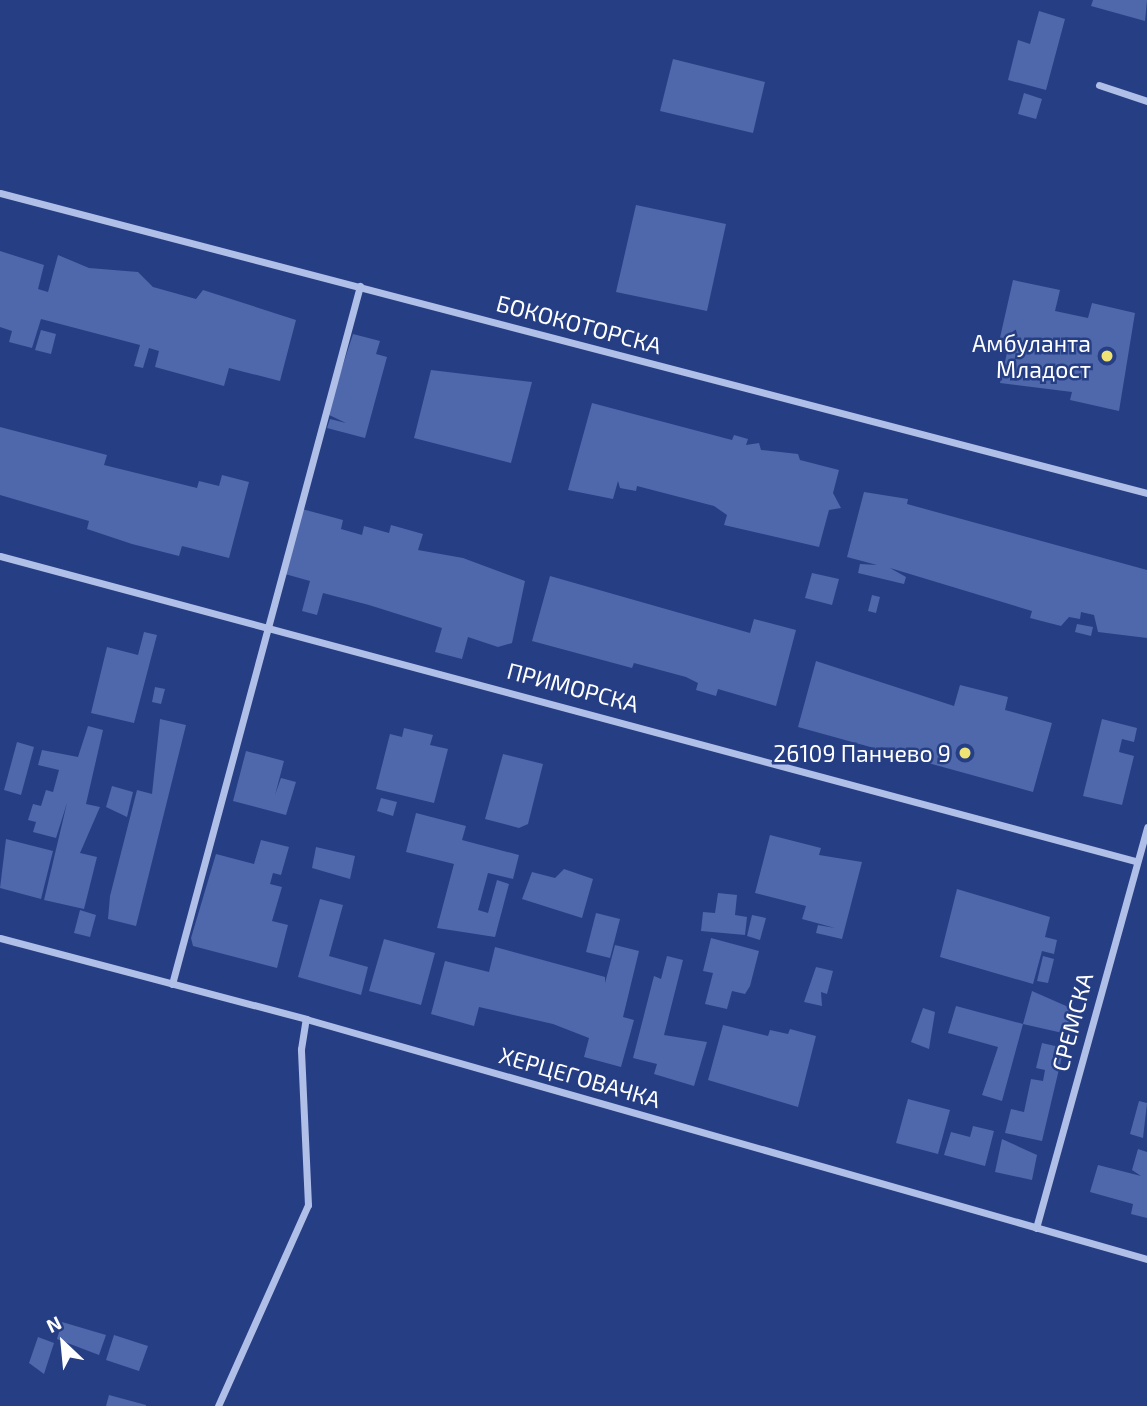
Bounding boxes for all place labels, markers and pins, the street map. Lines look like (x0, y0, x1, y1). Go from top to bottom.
place label: Амбуланта Младост (972, 329, 1091, 383)
marker: Амбуланта Младост (1097, 346, 1117, 366)
place label: 26109 Панчево 9 (773, 739, 951, 767)
marker: 26109 Панчево 9 (957, 745, 973, 761)

